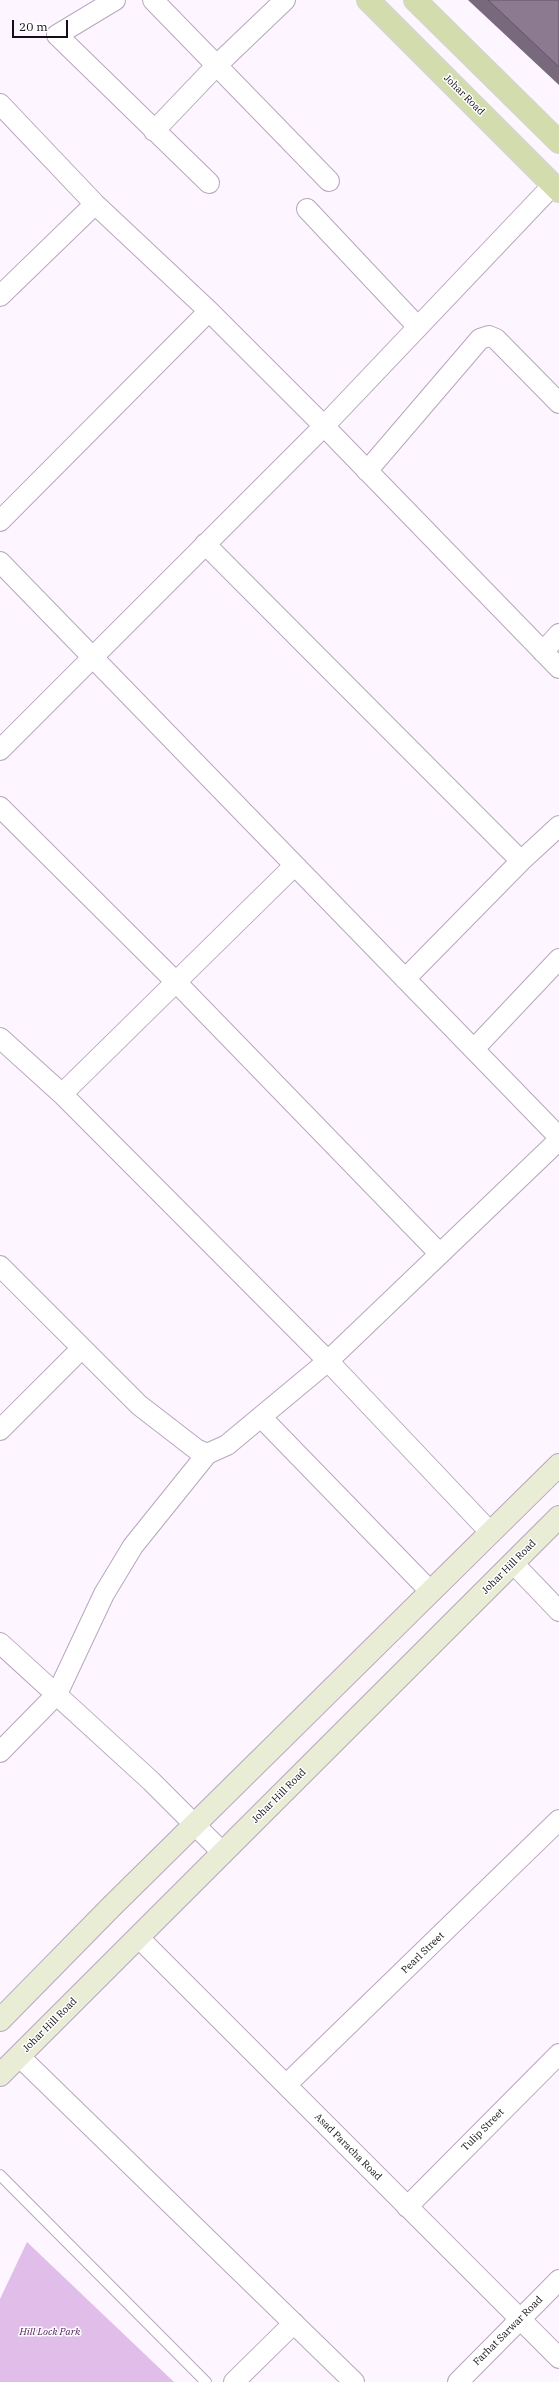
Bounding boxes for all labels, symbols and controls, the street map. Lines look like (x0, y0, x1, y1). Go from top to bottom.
scale bar (14, 12, 70, 38)
text: 20 m (19, 19, 48, 34)
street label: Johar Road (441, 72, 487, 118)
street label: Johar Hill Road (479, 1537, 539, 1597)
street label: Johar Hill Road (249, 1766, 309, 1826)
street label: Pearl Street (399, 1930, 447, 1976)
street label: Johar Hill Road (20, 1995, 80, 2055)
street label: Tulip Street (459, 2106, 507, 2154)
street label: Asad Paracha Road (312, 2111, 384, 2183)
street label: Farhat Sarwar Road (471, 2294, 545, 2368)
park label: Hill Lock Park (20, 2326, 80, 2338)

